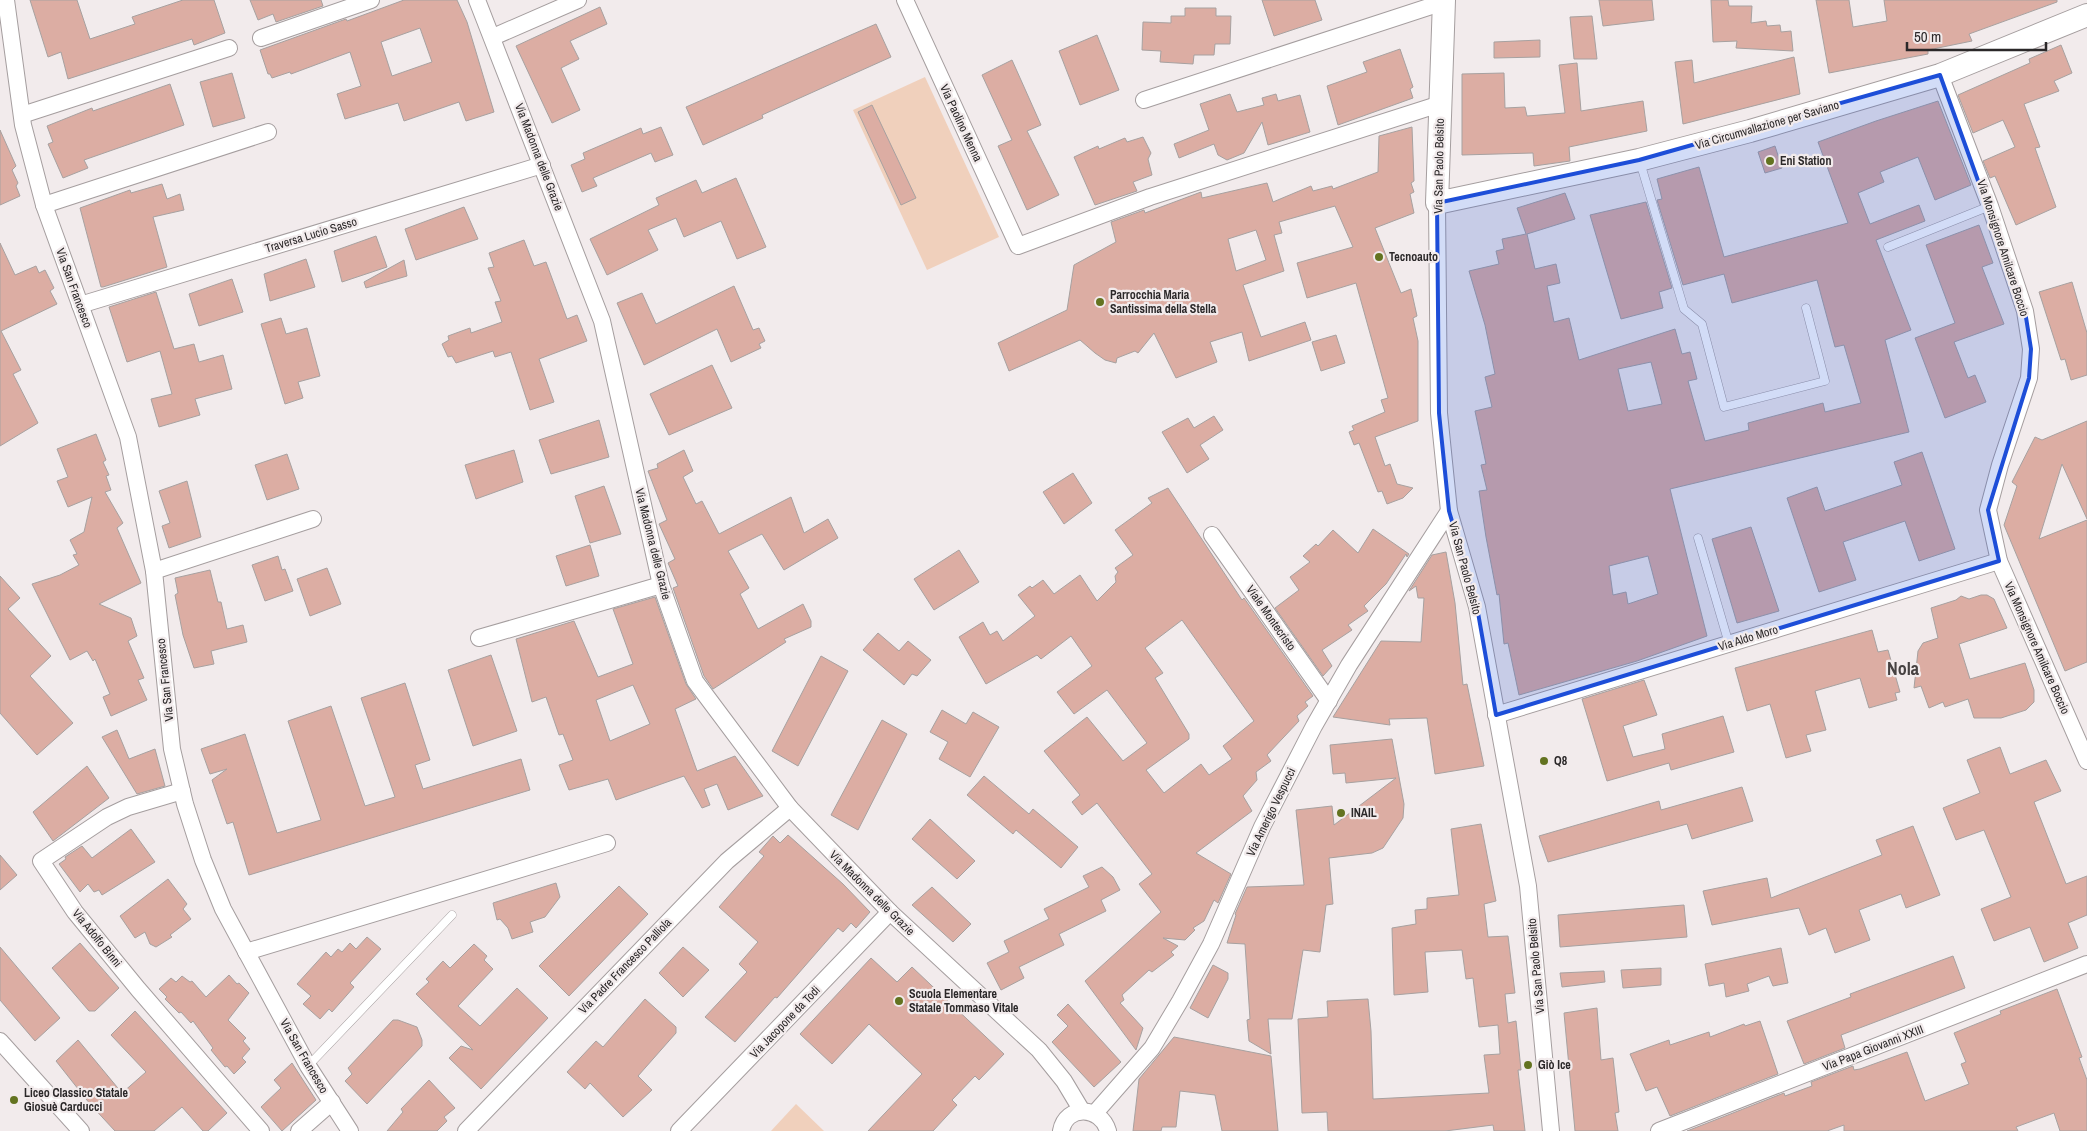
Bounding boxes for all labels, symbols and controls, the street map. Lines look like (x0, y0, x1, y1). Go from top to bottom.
scale bar (1907, 20, 2046, 52)
text: 50 m (1914, 26, 1941, 47)
street label: Via Paolino Menna (936, 82, 986, 165)
street label: Via Circumvallazione per Saviano (1693, 97, 1841, 153)
street label: Via Madonna delle Grazie (511, 101, 567, 213)
street label: Via San Paolo Belsito (1430, 118, 1448, 214)
place label: Eni Station (1780, 153, 1831, 169)
marker: Eni Station (1764, 155, 1776, 167)
street label: Via Monsignore Amilcare Boccio (1973, 177, 2033, 319)
street label: Traversa Lucio Sasso (263, 213, 359, 257)
street label: Via San Francesco (52, 246, 96, 330)
place label: Tecnoauto (1389, 249, 1438, 265)
marker: Tecnoauto (1373, 251, 1385, 263)
place label: Parrocchia Maria Santissima della Stella (1110, 287, 1217, 317)
marker: Parrocchia Maria Santissima della Stella (1094, 296, 1106, 308)
street label: Via Madonna delle Grazie (631, 487, 675, 601)
street label: Via San Paolo Belsito (1445, 520, 1485, 616)
street label: Via Monsignore Amilcare Boccio (2001, 579, 2073, 717)
street label: Viale Montecristo (1243, 582, 1299, 654)
street label: Via Aldo Moro (1716, 621, 1780, 655)
street label: Via San Francesco (153, 638, 177, 722)
district label: Nola (1887, 656, 1920, 681)
place label: Q8 (1554, 753, 1568, 769)
marker: Q8 (1538, 755, 1550, 767)
street label: Via Amerigo Vespucci (1243, 765, 1299, 859)
place label: INAIL (1351, 805, 1377, 821)
marker: INAIL (1335, 807, 1347, 819)
street label: Via Madonna delle Grazie (826, 847, 918, 939)
street label: Via Adolfo Binni (69, 906, 125, 970)
street label: Via Padre Francesco Palliola (575, 914, 675, 1017)
street label: Via San Paolo Belsito (1524, 918, 1548, 1014)
street label: Via Jacopone da Todi (746, 982, 824, 1062)
place label: Scuola Elementare Statale Tommaso Vitale (909, 986, 1019, 1016)
marker: Scuola Elementare Statale Tommaso Vitale (893, 995, 905, 1007)
street label: Via San Francesco (276, 1016, 332, 1096)
street label: Via Papa Giovanni XXIII (1820, 1021, 1926, 1075)
place label: Giò Ice (1538, 1057, 1571, 1073)
marker: Giò Ice (1522, 1059, 1534, 1071)
place label: Liceo Classico Statale Giosuè Carducci (24, 1085, 128, 1115)
marker: Liceo Classico Statale Giosuè Carducci (8, 1094, 20, 1106)

